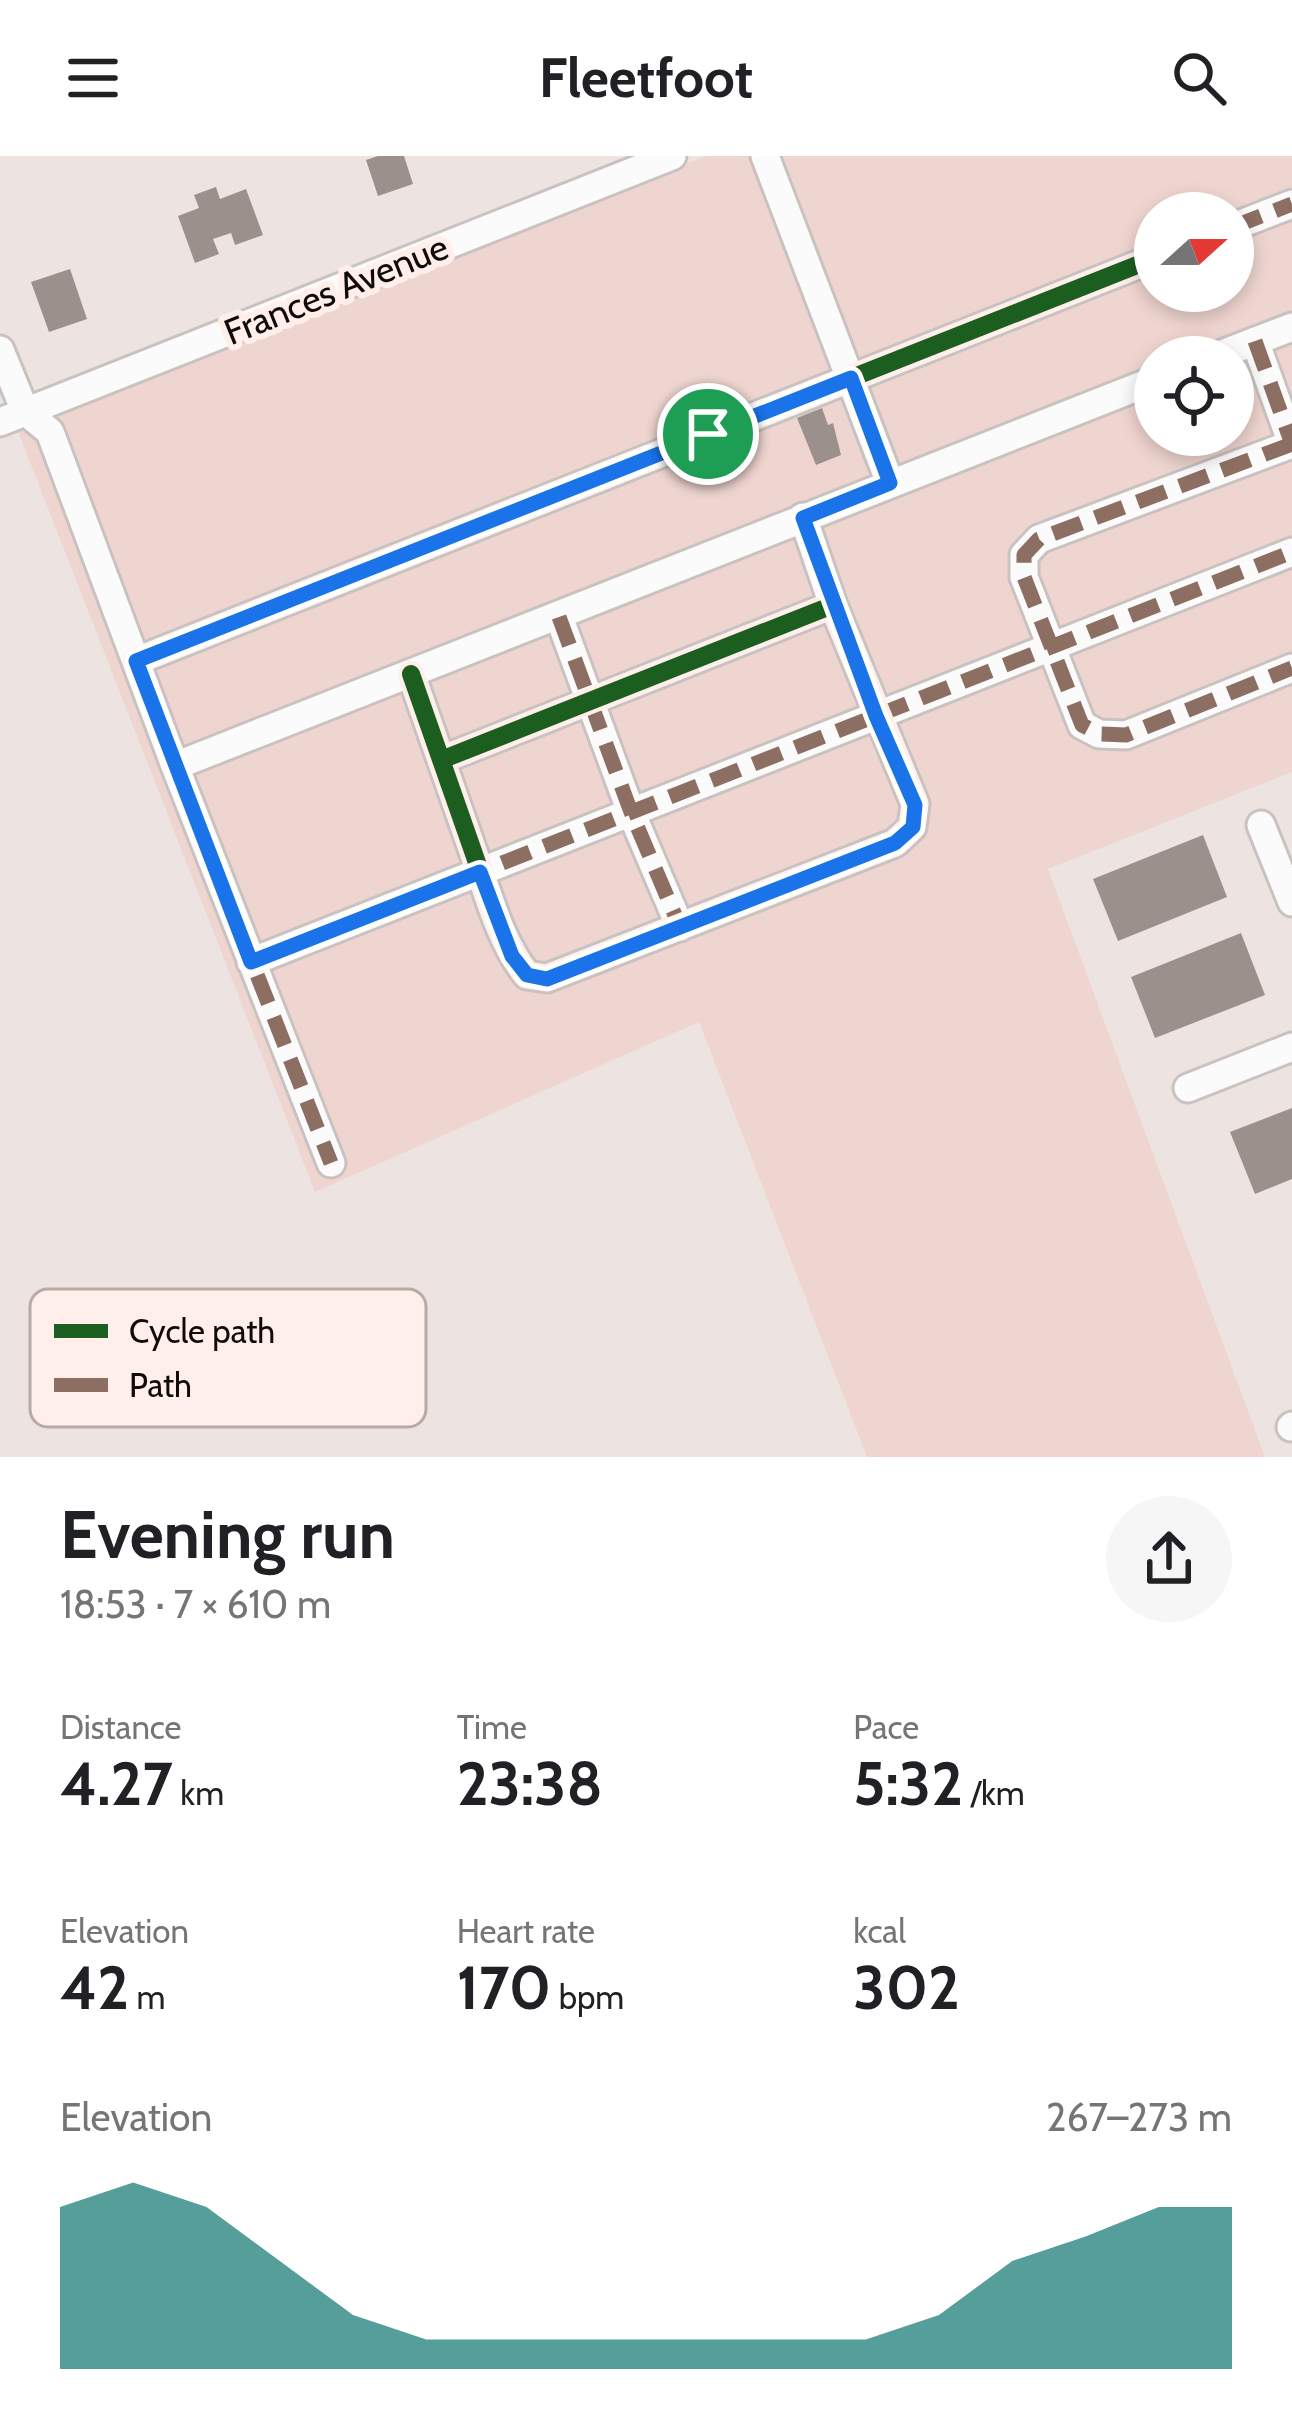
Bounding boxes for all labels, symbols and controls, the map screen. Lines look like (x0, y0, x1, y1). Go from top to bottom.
icon: menu (60, 45, 126, 111)
text: Fleetfoot (539, 45, 753, 111)
icon: search (1166, 45, 1232, 111)
north arrow (1134, 192, 1254, 312)
map controls (1134, 192, 1254, 456)
street label: Frances Avenue (218, 224, 454, 354)
button: locate (1134, 336, 1254, 456)
pin (657, 383, 759, 485)
icon: arrive (675, 401, 741, 467)
legend (30, 1289, 426, 1427)
text: Cycle path (129, 1311, 275, 1351)
text: Path (129, 1365, 192, 1405)
text: Evening run (60, 1494, 395, 1575)
button: share (1106, 1496, 1232, 1622)
text: 18:53 · 7 × 610 m (60, 1580, 331, 1628)
text: Distance (60, 1707, 181, 1747)
text: Time (457, 1707, 527, 1747)
text: Pace (853, 1707, 919, 1747)
text: 4.27 (60, 1747, 173, 1820)
text: 23:38 (457, 1747, 603, 1820)
text: 5:32 (853, 1747, 963, 1820)
text: km (173, 1773, 224, 1813)
text: /km (963, 1773, 1025, 1813)
text: Elevation (60, 1911, 189, 1951)
text: Heart rate (457, 1911, 595, 1951)
text: kcal (853, 1911, 906, 1951)
text: 42 (60, 1951, 129, 2024)
text: 170 (457, 1951, 551, 2024)
text: 302 (853, 1951, 960, 2024)
text: m (129, 1977, 165, 2017)
text: bpm (551, 1977, 624, 2017)
text: Elevation (60, 2093, 212, 2141)
text: 267–273 m (1046, 2093, 1232, 2141)

